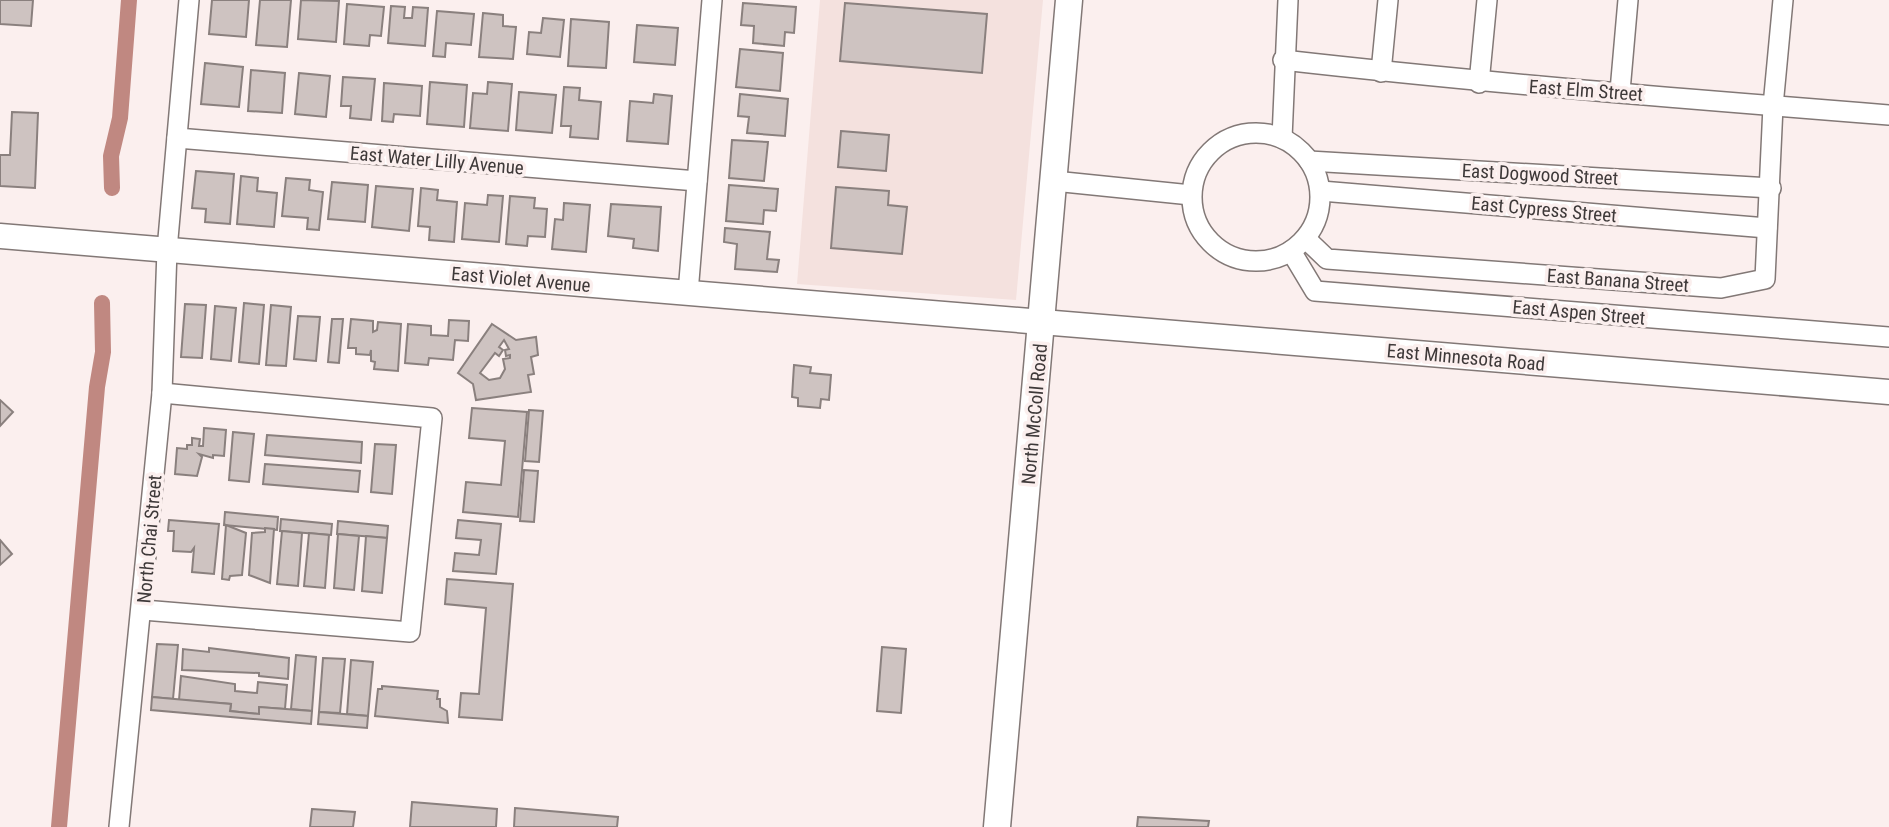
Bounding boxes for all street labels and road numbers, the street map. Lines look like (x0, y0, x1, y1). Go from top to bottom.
street label: East Elm Street (1528, 75, 1644, 106)
street label: East Water Lilly Avenue (349, 141, 525, 180)
street label: East Dogwood Street (1461, 159, 1619, 190)
street label: East Cypress Street (1470, 192, 1618, 227)
street label: East Violet Avenue (450, 262, 592, 297)
street label: East Banana Street (1546, 264, 1690, 297)
street label: East Aspen Street (1512, 295, 1646, 330)
street label: East Minnesota Road (1386, 339, 1546, 376)
street label: North McColl Road (1017, 343, 1052, 485)
street label: North Chai Street (132, 474, 167, 604)

